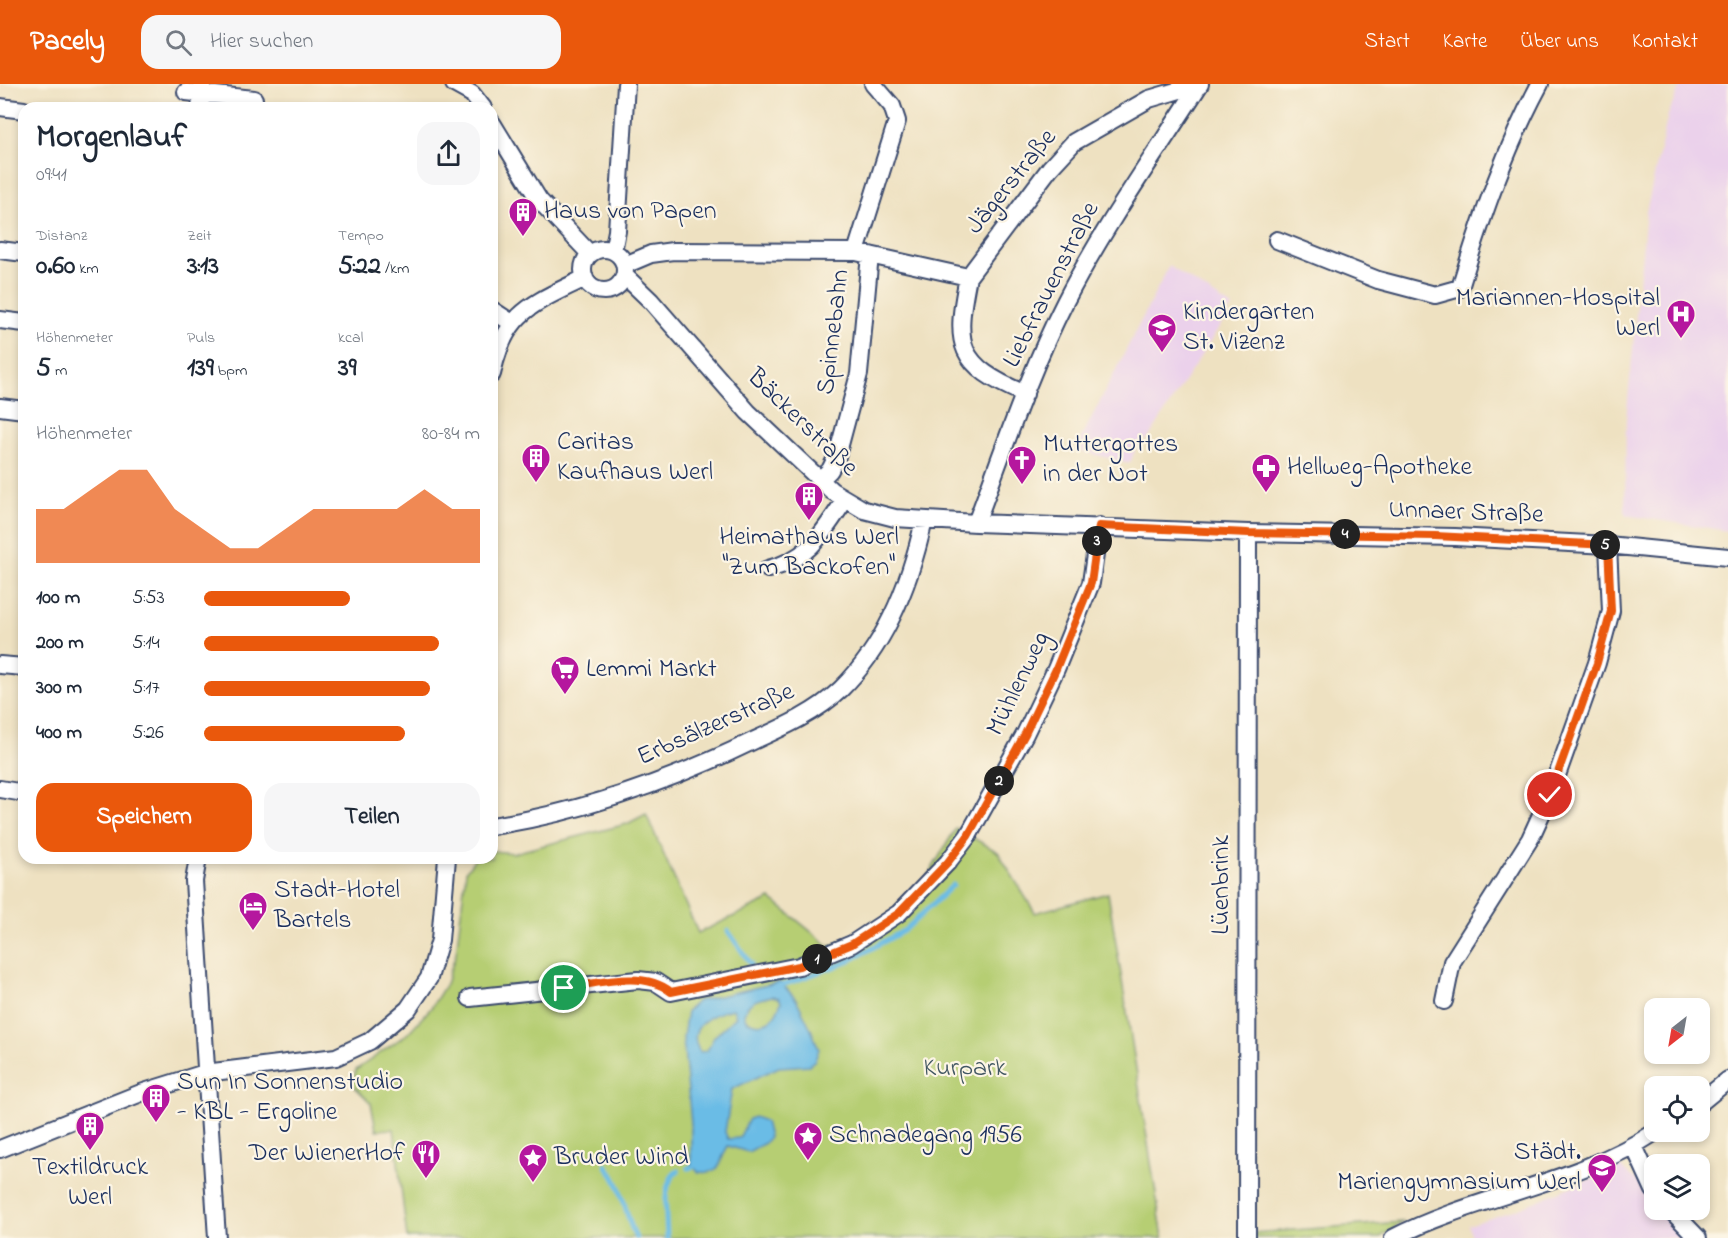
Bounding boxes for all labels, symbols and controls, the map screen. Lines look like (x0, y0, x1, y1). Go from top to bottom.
search box (141, 15, 561, 69)
text: Pacely (30, 22, 105, 63)
icon: search (162, 26, 195, 59)
text: Hier suchen (210, 26, 313, 58)
text: Start (1364, 27, 1410, 57)
text: Karte (1443, 27, 1487, 57)
text: Über uns (1520, 27, 1599, 57)
text: Kontakt (1632, 27, 1698, 57)
text: Morgenlauf (36, 114, 187, 162)
street label: Jägerstraße (957, 121, 1067, 243)
button: share (417, 122, 480, 185)
text: 09:41 (36, 161, 67, 190)
place label: Haus von Papen (544, 193, 717, 231)
street label: Liebfrauenstraße (994, 195, 1110, 375)
building icon: Haus von Papen (507, 196, 539, 238)
text: Distanz (36, 224, 87, 248)
text: Zeit (187, 224, 212, 248)
text: Tempo (338, 224, 384, 248)
text: 0.60 (36, 248, 75, 286)
text: 3:13 (187, 248, 219, 286)
text: 5:22 (338, 248, 381, 286)
text: km (75, 257, 99, 281)
text: /km (381, 257, 409, 281)
street label: Spinnebahn (807, 267, 861, 397)
place label: Mariannen-Hospital Werl (1456, 280, 1660, 348)
place label: Kindergarten St. Vizenz (1183, 294, 1314, 362)
hospital icon: Mariannen-Hospital Werl (1665, 298, 1697, 340)
school or university icon: Kindergarten St. Vizenz (1146, 312, 1178, 354)
text: Höhenmeter (36, 326, 113, 350)
text: Puls (187, 326, 215, 350)
text: kcal (338, 326, 363, 350)
text: 5 (36, 350, 51, 388)
text: 139 (187, 350, 214, 388)
text: 39 (338, 350, 357, 388)
text: m (51, 359, 67, 383)
text: bpm (214, 359, 247, 383)
street label: Bäckerstraße (737, 359, 867, 486)
text: Höhenmeter (36, 420, 132, 449)
text: 80–84 m (422, 420, 480, 449)
place label: Caritas Kaufhaus Werl (557, 424, 713, 492)
place label: Muttergottes in der Not (1043, 426, 1178, 494)
building icon: Caritas Kaufhaus Werl (520, 442, 552, 484)
church icon: Muttergottes in der Not (1006, 444, 1038, 486)
place label: Hellweg-Apotheke (1287, 449, 1472, 487)
pharmacy icon: Hellweg-Apotheke (1250, 452, 1282, 494)
building icon: Heimathaus Werl "Zum Backofen" (793, 480, 825, 522)
street label: Unnaer Straße (1388, 491, 1545, 535)
place label: Heimathaus Werl "Zum Backofen" (719, 519, 899, 587)
pin: 4 (1330, 519, 1360, 549)
text: 4 (1342, 522, 1348, 546)
pin: 3 (1082, 526, 1112, 556)
text: 3 (1094, 529, 1100, 553)
pin: 5 (1590, 530, 1620, 560)
text: 5 (1600, 533, 1610, 557)
text: 100 m (36, 584, 80, 613)
text: 5:53 (132, 584, 165, 613)
street label: Mühlenweg (977, 625, 1061, 743)
text: 200 m (36, 629, 84, 658)
text: 5:14 (132, 629, 160, 658)
place label: Lemmi Markt (586, 651, 717, 689)
supermarket icon: Lemmi Markt (549, 654, 581, 696)
street label: Erbsälzerstraße (631, 673, 801, 777)
text: 300 m (36, 674, 82, 703)
text: 5:17 (132, 674, 160, 703)
text: 400 m (36, 719, 82, 748)
text: 5:26 (132, 719, 164, 748)
pin: 2 (984, 766, 1014, 796)
text: 2 (995, 769, 1003, 793)
pin (1524, 769, 1575, 820)
icon: check (1533, 778, 1566, 811)
button: Speichern (36, 783, 252, 852)
button: Teilen (264, 783, 480, 852)
street label: Lüenbrink (1203, 835, 1241, 935)
place label: Stadt-Hotel Bartels (273, 872, 400, 940)
hotel icon: Stadt-Hotel Bartels (237, 890, 269, 932)
pin: 1 (802, 944, 832, 974)
text: 1 (814, 947, 820, 971)
pin (538, 962, 589, 1013)
icon: arrive (547, 971, 580, 1004)
north arrow (1644, 998, 1710, 1064)
map controls (1644, 998, 1710, 1220)
park label: Kurpark (923, 1050, 1007, 1088)
place label: Sun In Sonnenstudio - KBL - Ergoline (177, 1064, 403, 1132)
button: locate (1644, 1076, 1710, 1142)
building icon: Sun In Sonnenstudio - KBL - Ergoline (140, 1082, 172, 1124)
building icon: Textildruck Werl (74, 1110, 106, 1152)
place label: Schnadegang 1956 (829, 1117, 1022, 1155)
place icon: Schnadegang 1956 (792, 1120, 824, 1162)
place label: Städt. Mariengymnasium Werl (1337, 1134, 1581, 1202)
place label: Der WienerHof (248, 1135, 406, 1173)
restaurant icon: Der WienerHof (410, 1138, 442, 1180)
place label: Bruder Wind (553, 1139, 689, 1177)
place icon: Bruder Wind (517, 1142, 549, 1184)
place label: Textildruck Werl (32, 1149, 149, 1217)
school or university icon: Städt. Mariengymnasium Werl (1586, 1152, 1618, 1194)
button: layers (1644, 1154, 1710, 1220)

